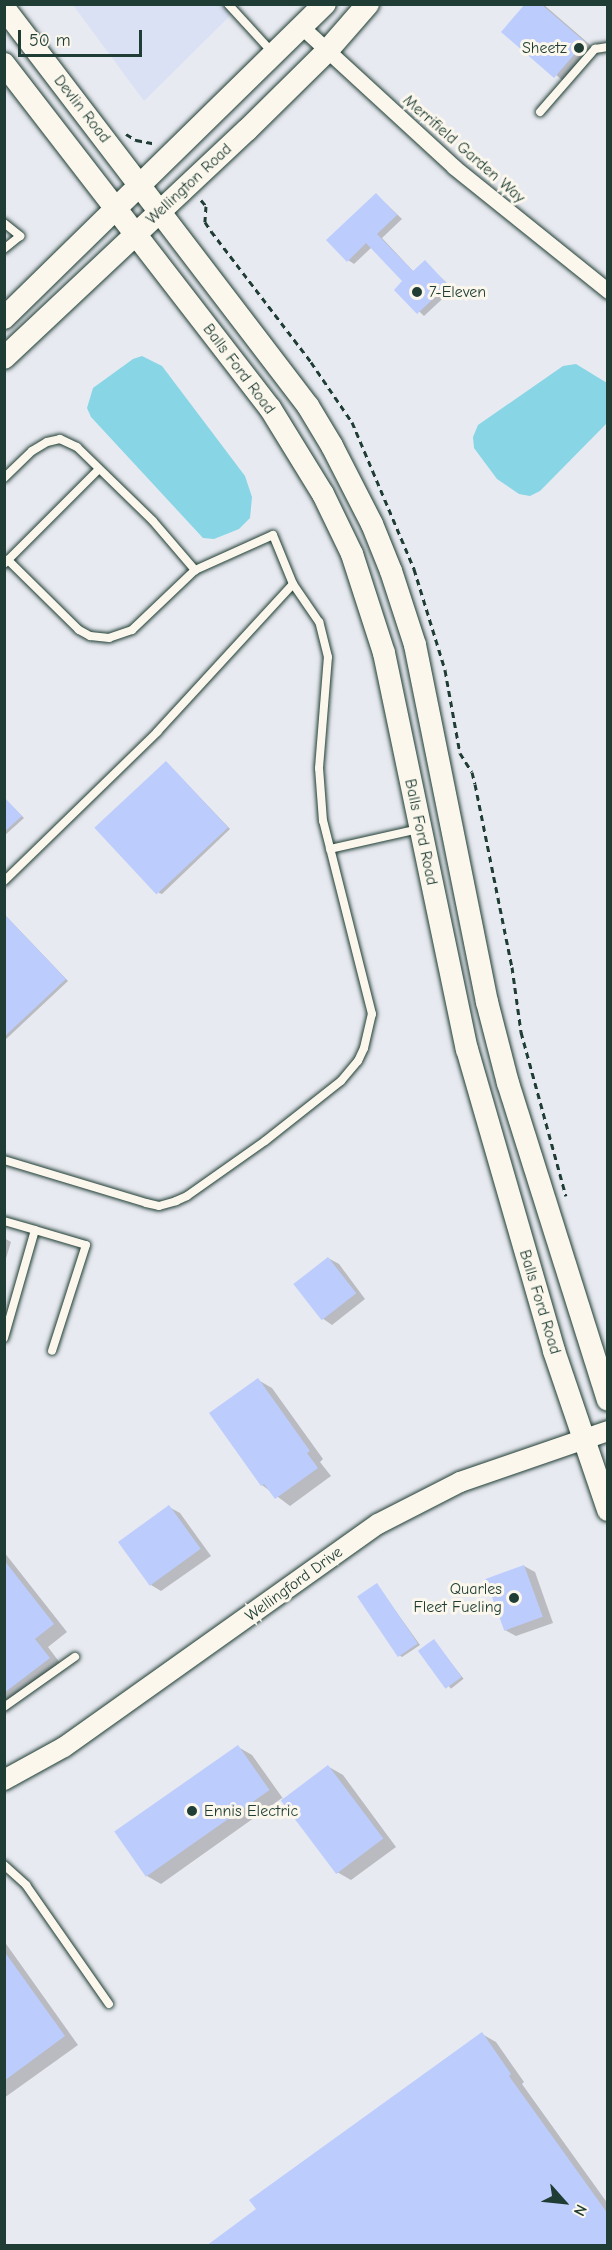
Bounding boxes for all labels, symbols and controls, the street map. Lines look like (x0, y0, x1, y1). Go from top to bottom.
scale bar (21, 18, 146, 56)
text: 50 m (29, 30, 71, 51)
place label: Sheetz (522, 38, 567, 58)
marker: Sheetz (572, 41, 586, 55)
street label: Devlin Road (50, 71, 114, 147)
street label: Merrifield Garden Way (399, 91, 529, 207)
street label: Wellington Road (142, 139, 236, 229)
place label: 7-Eleven (429, 282, 486, 302)
marker: 7-Eleven (410, 285, 424, 299)
street label: Balls Ford Road (199, 320, 279, 418)
street label: Balls Ford Road (400, 777, 442, 887)
street label: Balls Ford Road (515, 1247, 565, 1357)
street label: Wellingford Drive (242, 1542, 346, 1626)
place label: Quarles Fleet Fueling (413, 1579, 502, 1617)
marker: Quarles Fleet Fueling (507, 1591, 521, 1605)
place label: Ennis Electric (204, 1801, 298, 1821)
marker: Ennis Electric (185, 1804, 199, 1818)
north arrow (534, 2172, 594, 2232)
text: N (570, 2201, 590, 2219)

